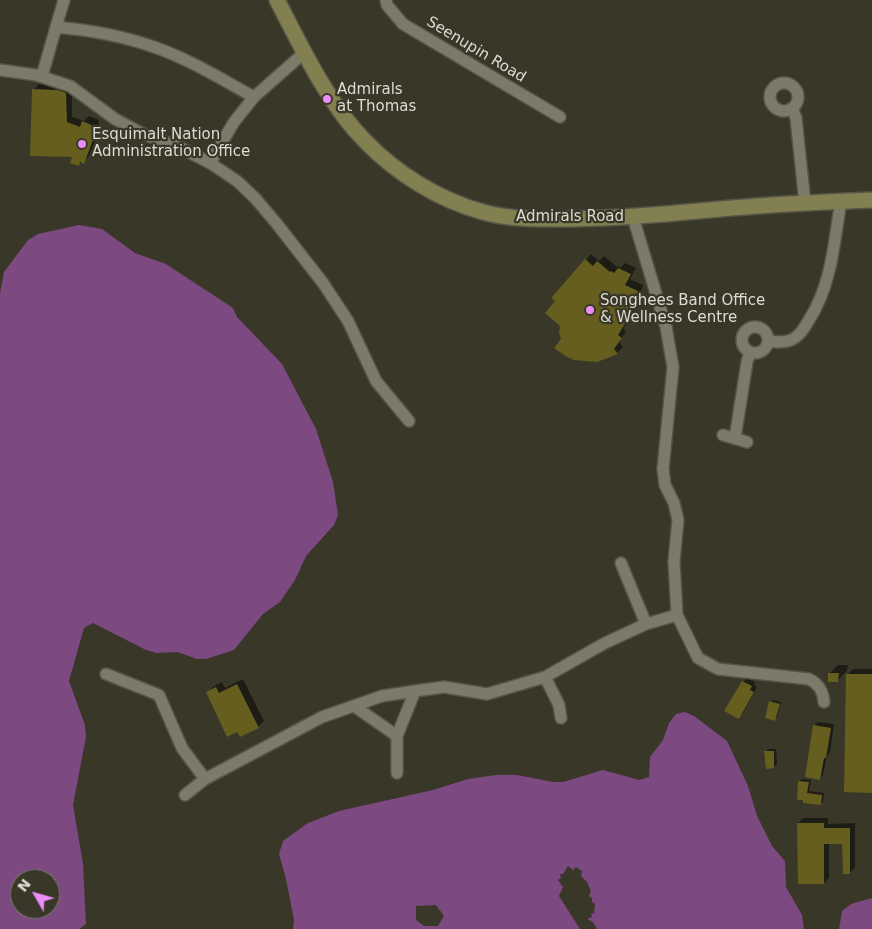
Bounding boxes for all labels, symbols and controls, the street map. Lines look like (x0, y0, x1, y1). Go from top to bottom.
street label: Seenupin Road (423, 13, 529, 87)
place label: Admirals at Thomas (337, 81, 416, 116)
marker: Admirals at Thomas (321, 93, 333, 105)
place label: Esquimalt Nation Administration Office (92, 126, 250, 161)
marker: Esquimalt Nation Administration Office (76, 138, 88, 150)
street label: Admirals Road (516, 208, 624, 226)
place label: Songhees Band Office & Wellness Centre (600, 292, 765, 327)
marker: Songhees Band Office & Wellness Centre (584, 304, 596, 316)
north arrow (10, 869, 60, 919)
text: N (14, 876, 34, 895)

